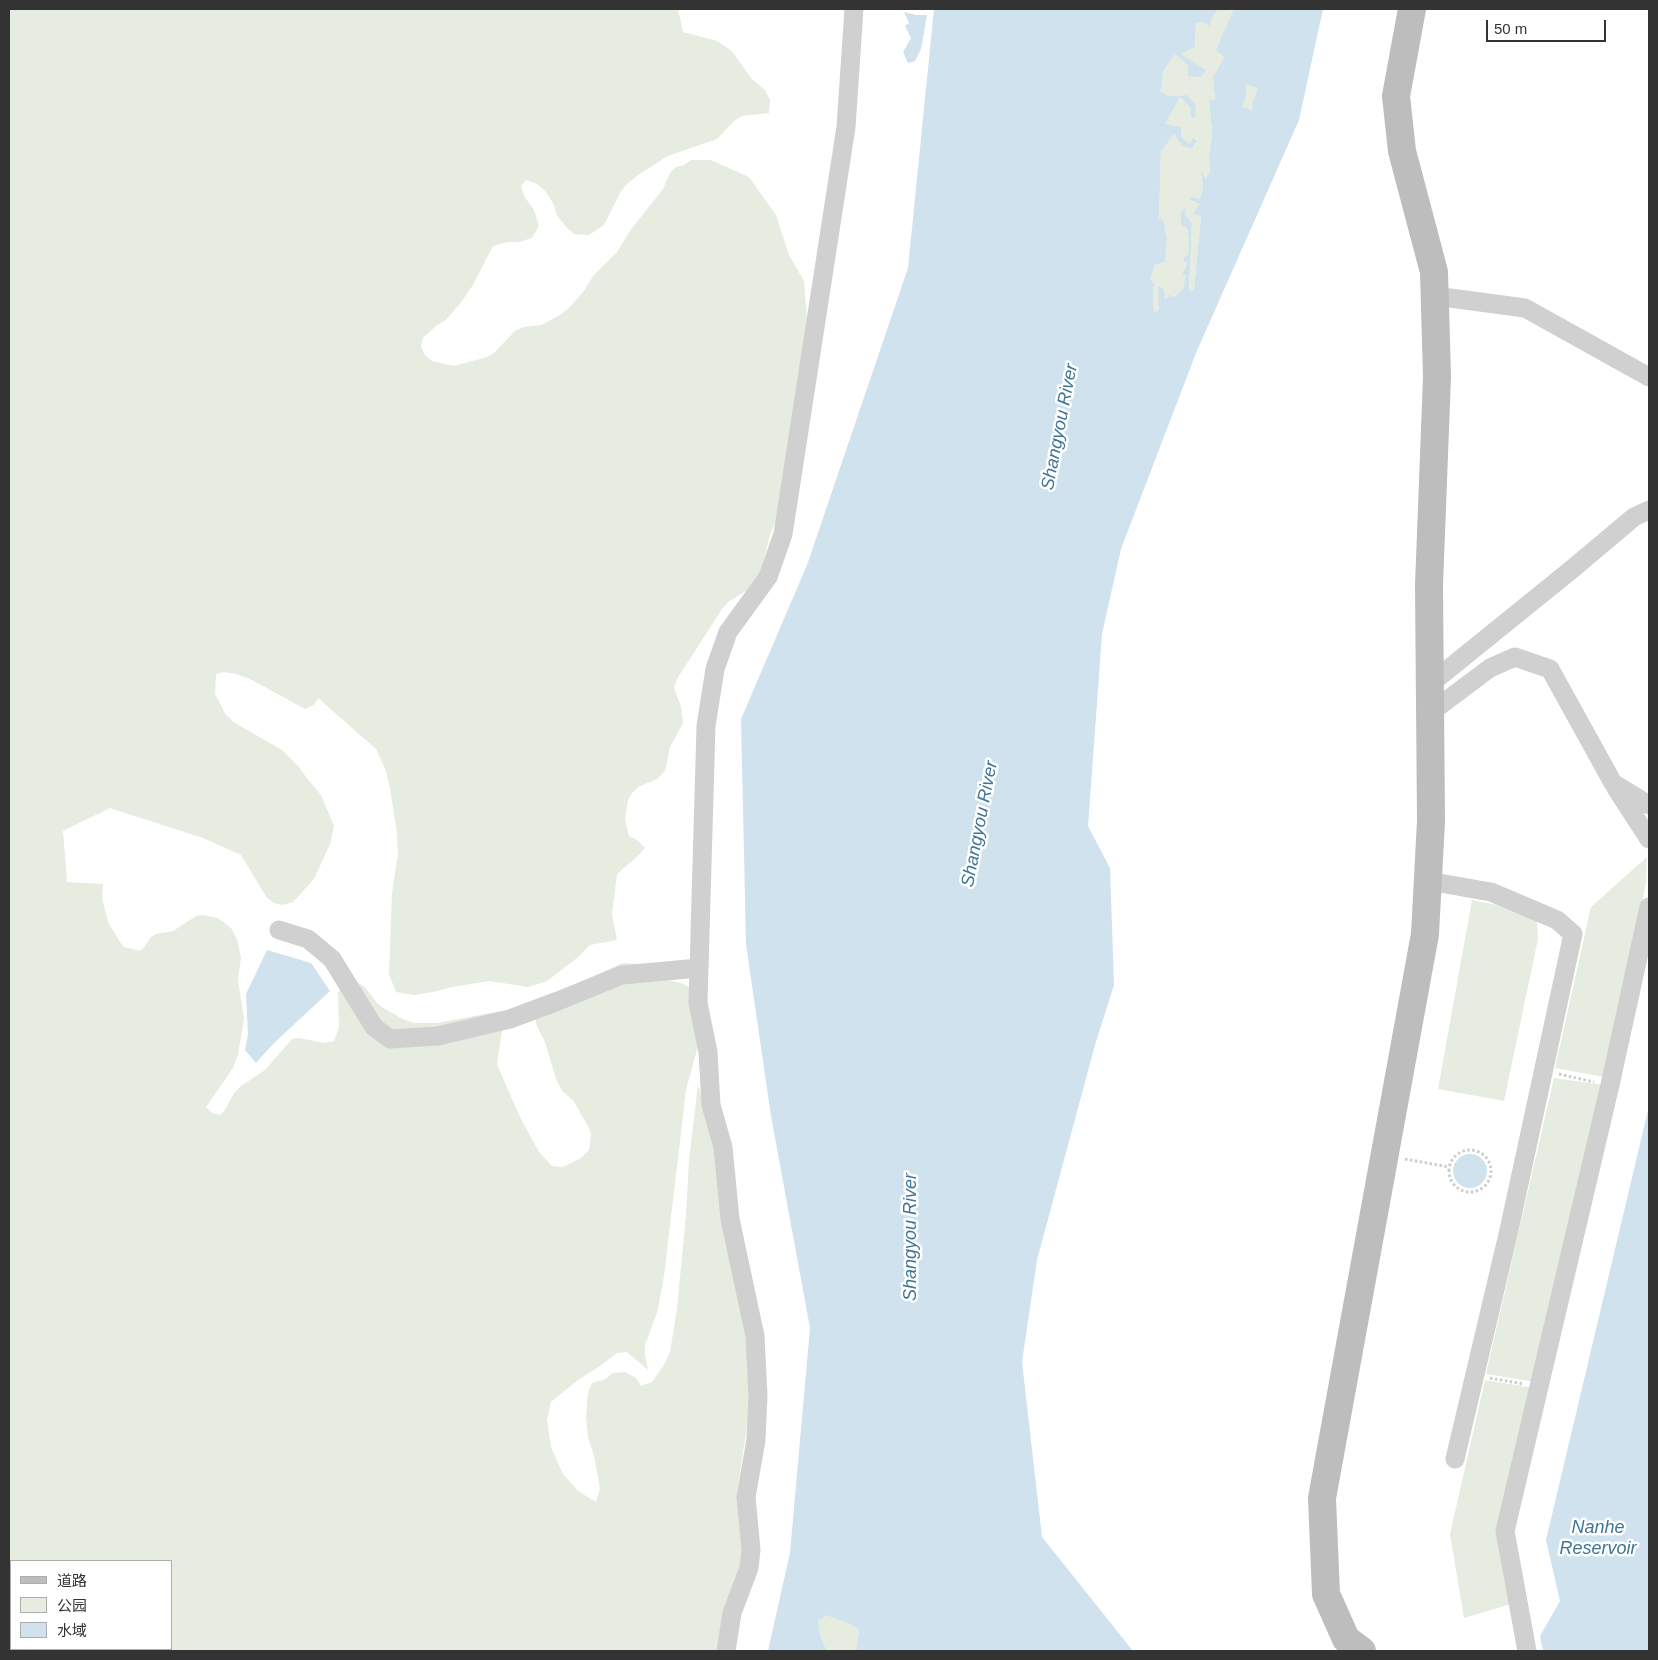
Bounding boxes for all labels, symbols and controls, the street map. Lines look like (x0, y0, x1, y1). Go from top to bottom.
scale bar (1488, 10, 1608, 42)
text: 50 m (1494, 20, 1527, 37)
water label: Shangyou River (1037, 362, 1083, 492)
water label: Shangyou River (957, 759, 1003, 889)
water label: Shangyou River (900, 1173, 922, 1301)
water label: Nanhe Reservoir (1559, 1517, 1637, 1560)
legend (10, 1560, 172, 1650)
text: 道路 (57, 1572, 87, 1589)
text: 公园 (57, 1597, 87, 1614)
text: 水域 (57, 1622, 87, 1639)

